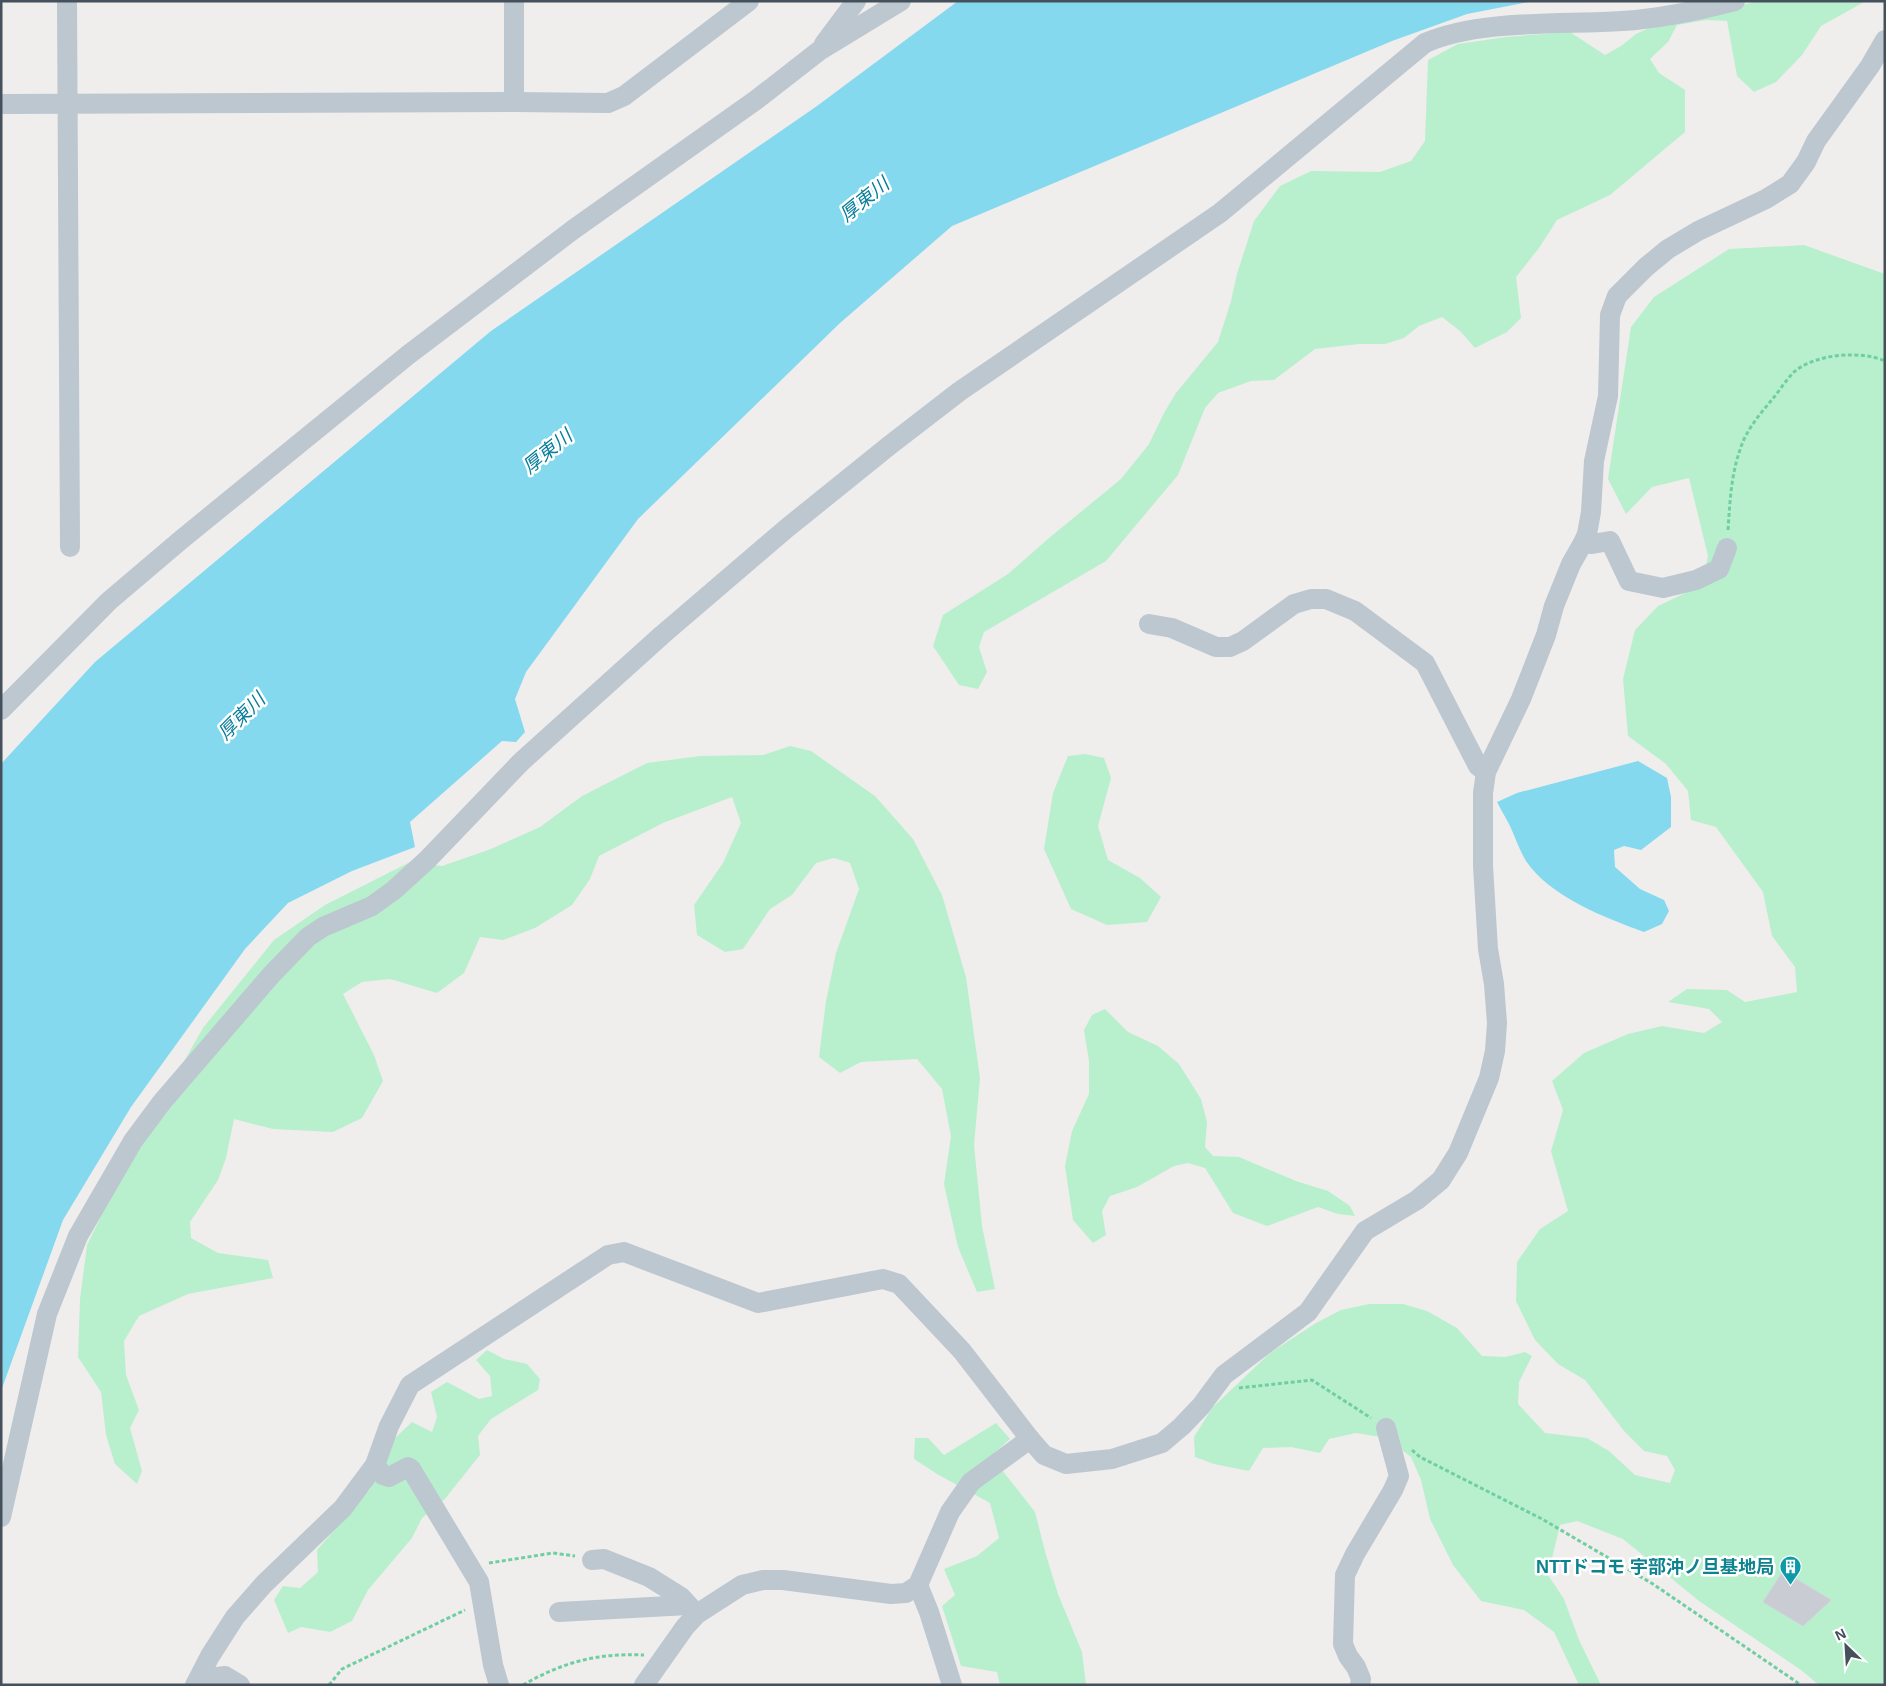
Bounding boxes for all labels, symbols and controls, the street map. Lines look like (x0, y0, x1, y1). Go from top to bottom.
water label: 厚東川 (836, 172, 895, 225)
water label: 厚東川 (519, 424, 578, 477)
water label: 厚東川 (214, 687, 270, 744)
building icon: NTTドコモ 宇部沖ノ旦基地局 (1778, 1555, 1802, 1586)
place label: NTTドコモ 宇部沖ノ旦基地局 (1536, 1557, 1774, 1577)
north arrow (1821, 1621, 1871, 1671)
text: N (1833, 1625, 1848, 1644)

